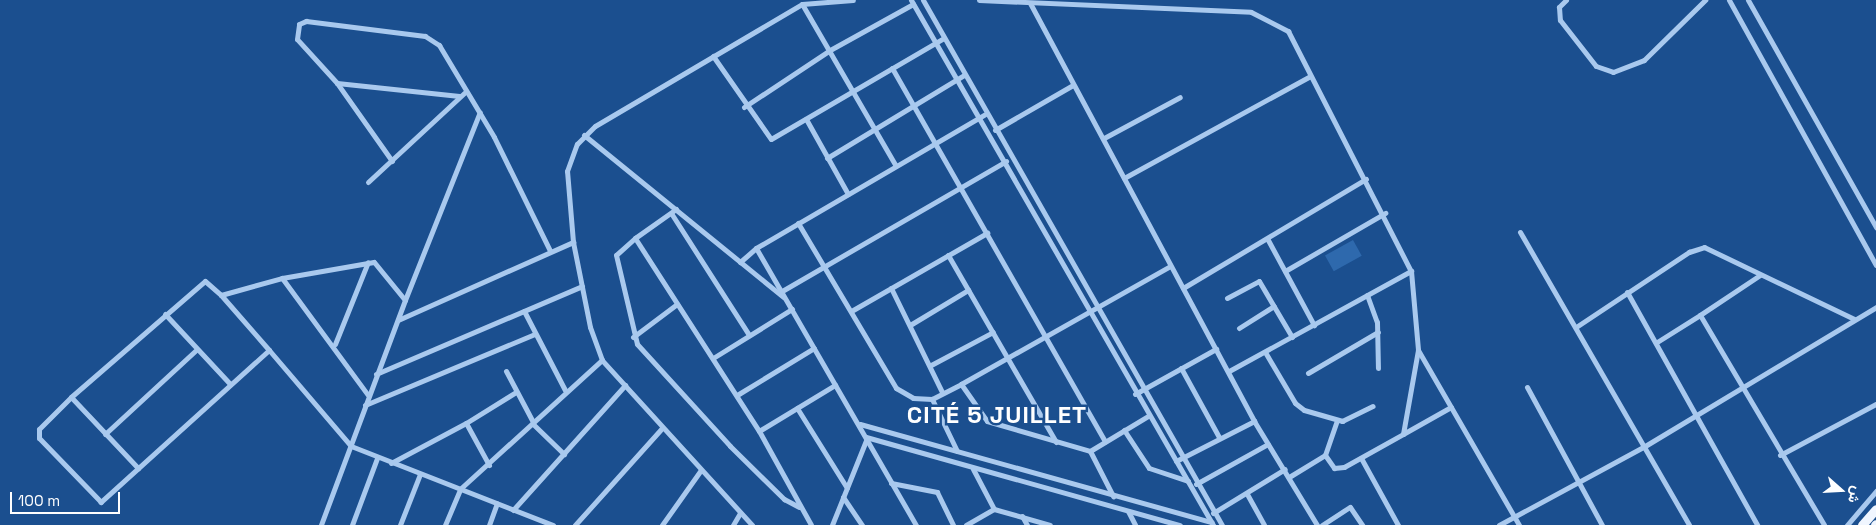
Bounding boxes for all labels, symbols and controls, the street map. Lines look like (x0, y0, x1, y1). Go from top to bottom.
district label: CITÉ 5 JUILLET (905, 401, 1089, 429)
north arrow (1816, 465, 1866, 515)
scale bar (12, 482, 122, 514)
text: ش (1844, 484, 1866, 506)
text: 100 m (18, 491, 60, 510)

